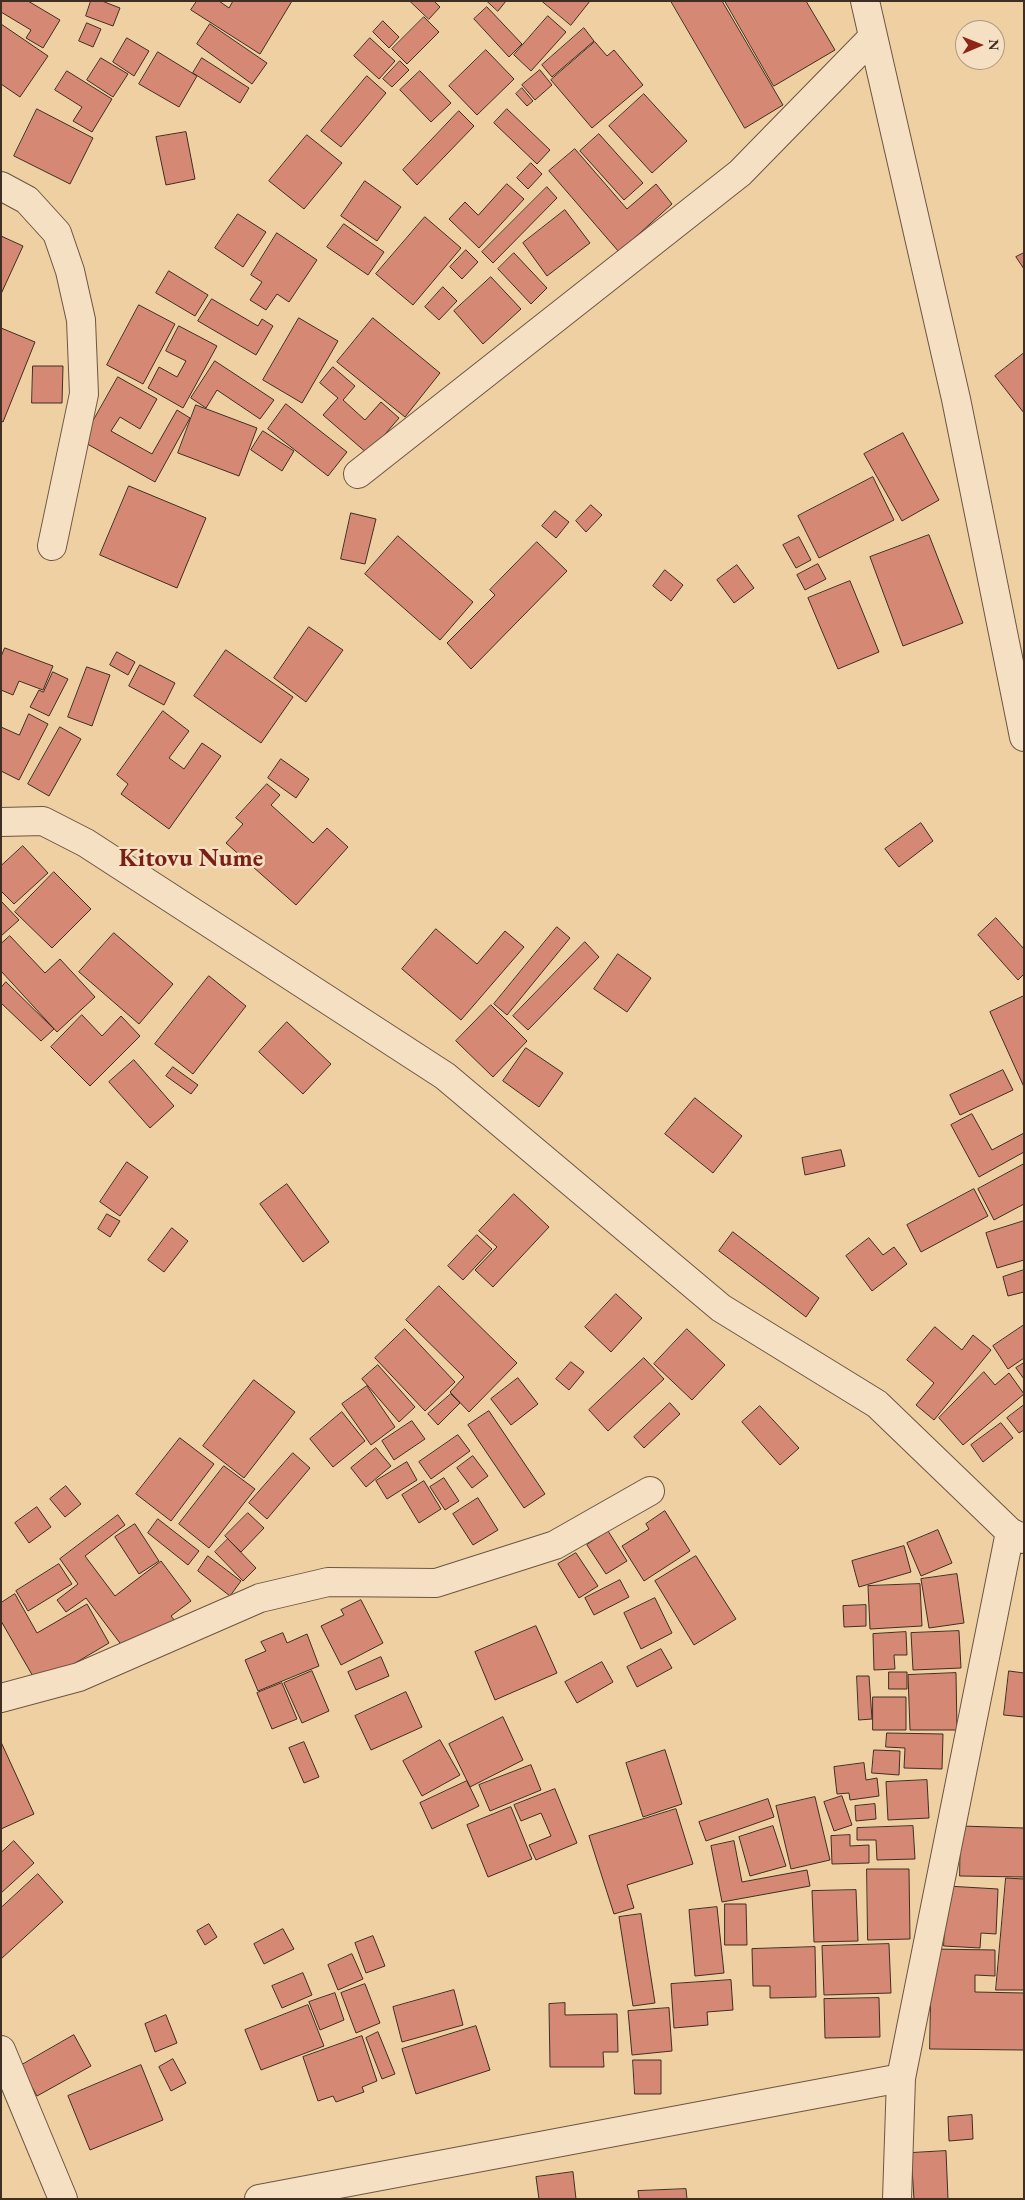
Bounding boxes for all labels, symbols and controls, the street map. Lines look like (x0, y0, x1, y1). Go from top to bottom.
north arrow (955, 20, 1005, 70)
text: N (985, 39, 1003, 51)
district label: Kitovu Nume (119, 844, 263, 874)

